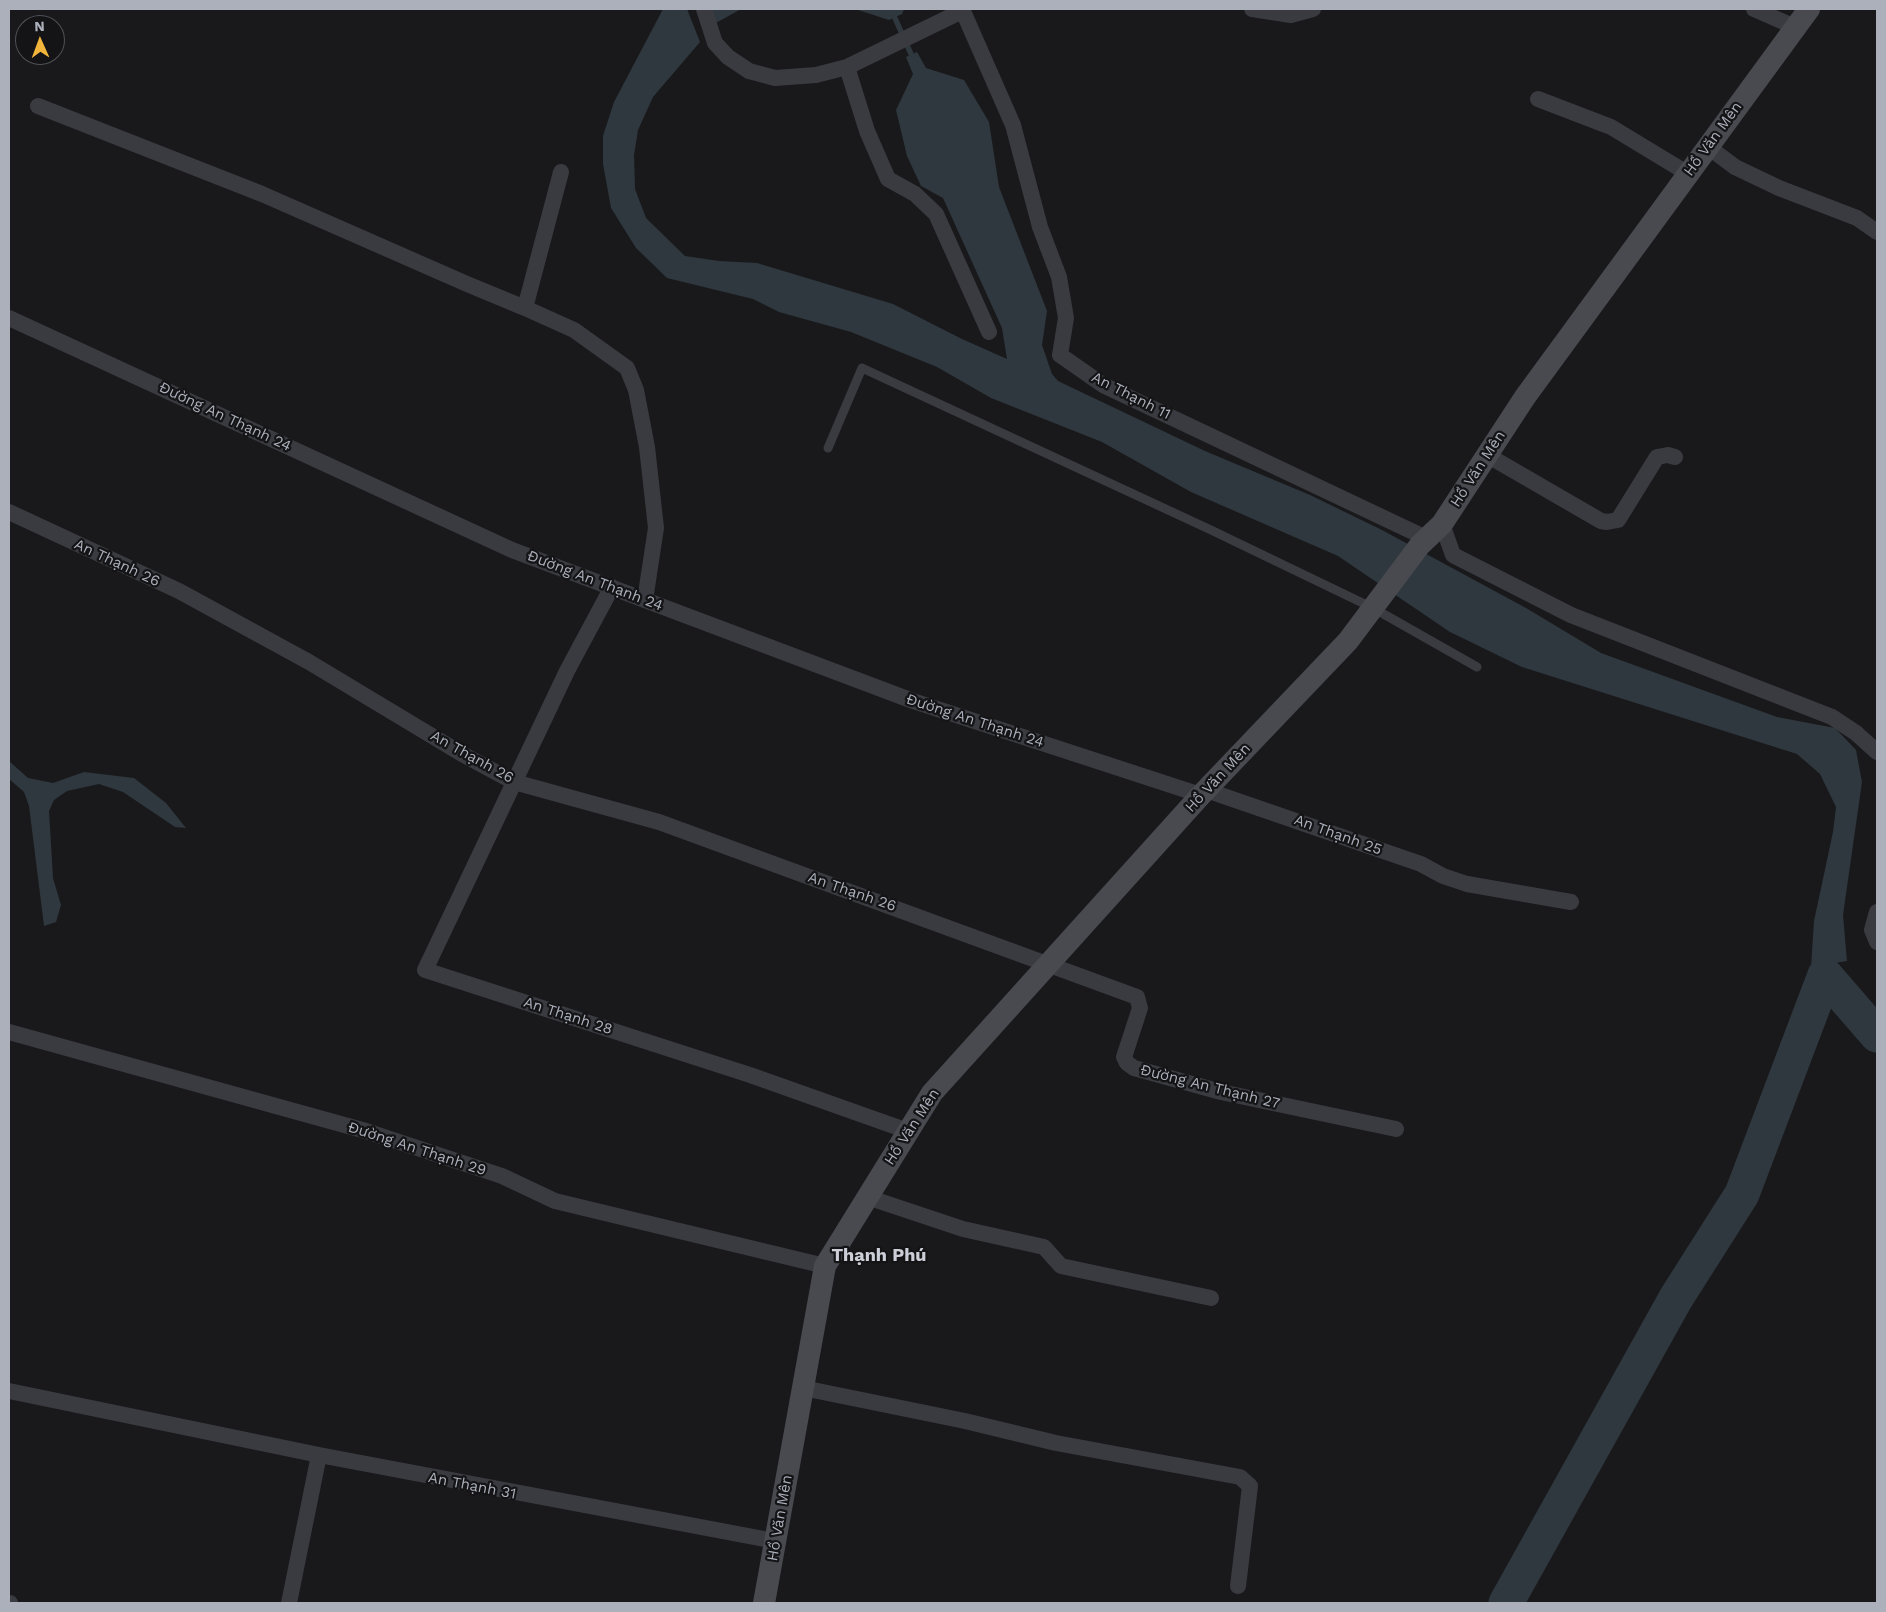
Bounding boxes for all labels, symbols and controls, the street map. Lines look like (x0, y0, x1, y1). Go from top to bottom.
north arrow (15, 15, 65, 65)
text: N (34, 18, 45, 34)
street label: Hồ Văn Mên (1680, 98, 1746, 180)
street label: An Thạnh 11 (1089, 368, 1173, 424)
street label: Đường An Thạnh 24 (156, 378, 294, 456)
street label: Hồ Văn Mên (1447, 427, 1509, 511)
street label: An Thạnh 26 (71, 535, 163, 591)
street label: Đường An Thạnh 24 (525, 547, 665, 615)
street label: Đường An Thạnh 24 (904, 690, 1046, 752)
street label: An Thạnh 26 (427, 727, 517, 787)
street label: Hồ Văn Mên (1182, 740, 1254, 816)
street label: An Thạnh 25 (1292, 811, 1384, 859)
street label: An Thạnh 26 (805, 868, 899, 916)
street label: An Thạnh 28 (521, 993, 615, 1039)
street label: Đường An Thạnh 27 (1138, 1061, 1282, 1113)
street label: Hồ Văn Mên (881, 1085, 943, 1169)
street label: Đường An Thạnh 29 (346, 1118, 488, 1180)
district label: Thạnh Phú (832, 1245, 926, 1267)
street label: An Thạnh 31 (427, 1469, 517, 1503)
street label: Hồ Văn Mên (764, 1473, 796, 1563)

